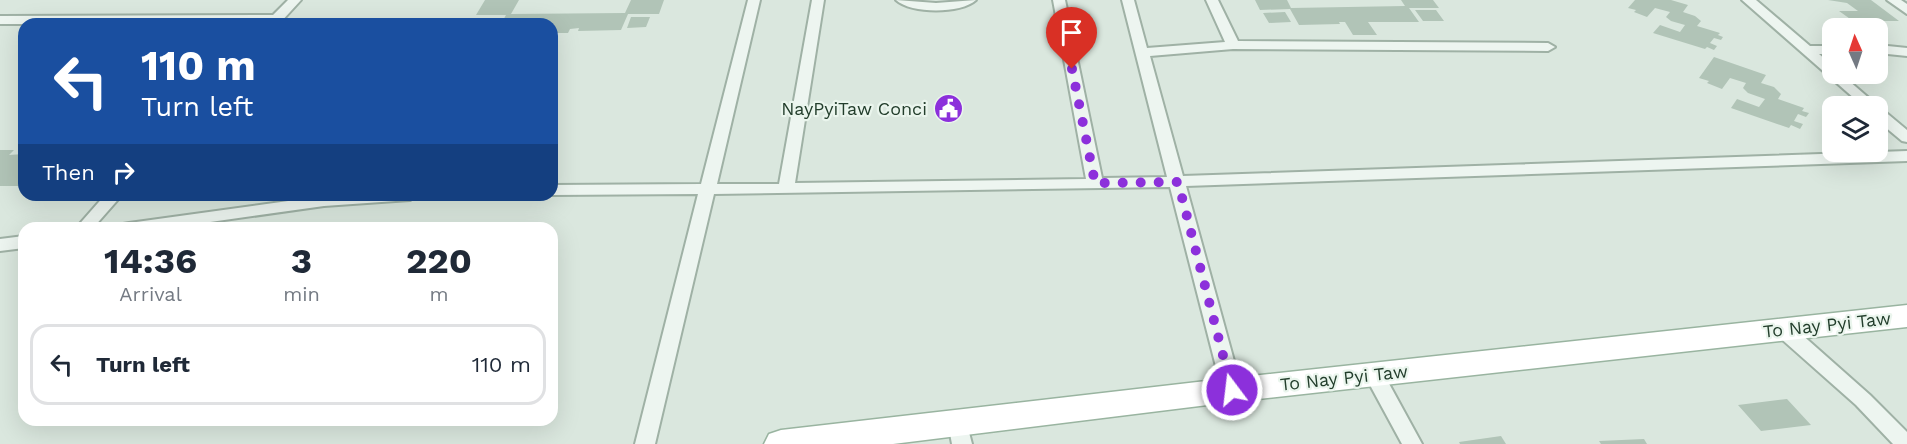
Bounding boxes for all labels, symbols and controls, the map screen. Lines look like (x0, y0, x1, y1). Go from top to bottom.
pin (1046, 7, 1097, 69)
icon: arrive (1055, 16, 1088, 49)
north arrow (1822, 18, 1888, 84)
map controls (1822, 18, 1888, 162)
text: 110 m (141, 41, 256, 90)
icon: left (42, 42, 120, 120)
text: Turn left (141, 91, 253, 123)
public building icon: NayPyiTaw Conci (932, 93, 964, 125)
button: layers (1822, 96, 1888, 162)
place label: NayPyiTaw Conci (781, 98, 927, 119)
icon: right (107, 156, 140, 189)
text: Then (42, 160, 95, 185)
text: 14:36 (104, 240, 197, 282)
text: 3 (291, 240, 312, 282)
text: 220 (406, 240, 472, 282)
text: Arrival (119, 282, 182, 306)
text: min (283, 282, 320, 306)
text: m (429, 282, 448, 306)
street label: To Nay Pyi Taw (1762, 307, 1892, 342)
icon: left (45, 348, 78, 381)
text: Turn left (96, 352, 190, 377)
text: 110 m (472, 352, 531, 377)
position arrow (1200, 358, 1264, 422)
street label: To Nay Pyi Taw (1279, 360, 1409, 395)

